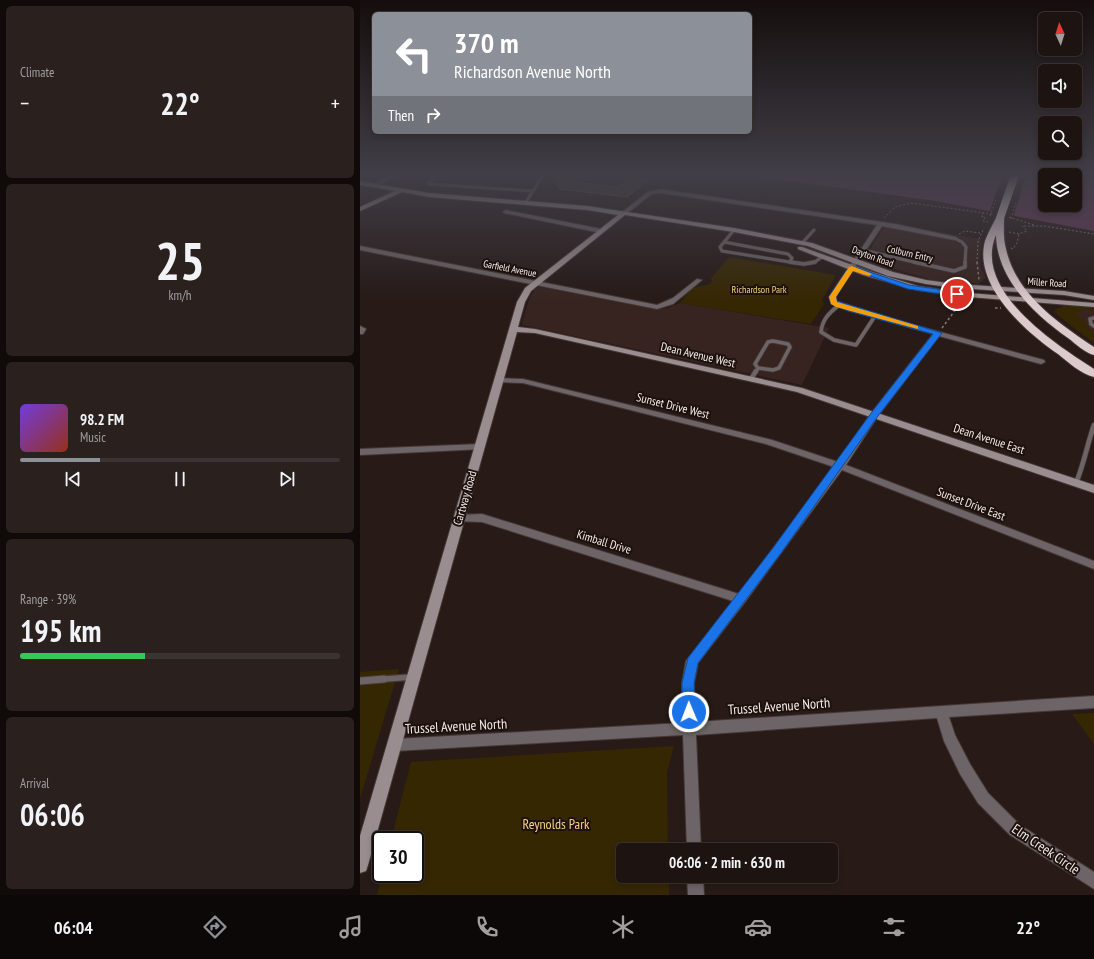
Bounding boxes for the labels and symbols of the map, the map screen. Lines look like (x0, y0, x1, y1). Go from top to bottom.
north arrow (1038, 12, 1082, 56)
street label: Colburn Entry (886, 242, 934, 265)
street label: Dayton Road (850, 243, 896, 270)
street label: Garfield Avenue (482, 257, 538, 280)
street label: Miller Road (1027, 275, 1067, 290)
pin (940, 277, 974, 311)
park label: Richardson Park (731, 283, 787, 296)
street label: Dean Avenue West (659, 339, 738, 371)
street label: Sunset Drive West (635, 389, 712, 422)
street label: Dean Avenue East (952, 420, 1027, 457)
street label: Cartway Road (450, 469, 479, 527)
street label: Sunset Drive East (935, 484, 1008, 524)
street label: Kimball Drive (575, 526, 633, 557)
position arrow (668, 691, 710, 733)
street label: Trussel Avenue North (727, 693, 831, 719)
street label: Trussel Avenue North (404, 714, 508, 738)
park label: Reynolds Park (522, 815, 590, 833)
street label: Elm Creek Circle (1009, 820, 1084, 878)
speed limit sign: 30 (372, 831, 424, 883)

